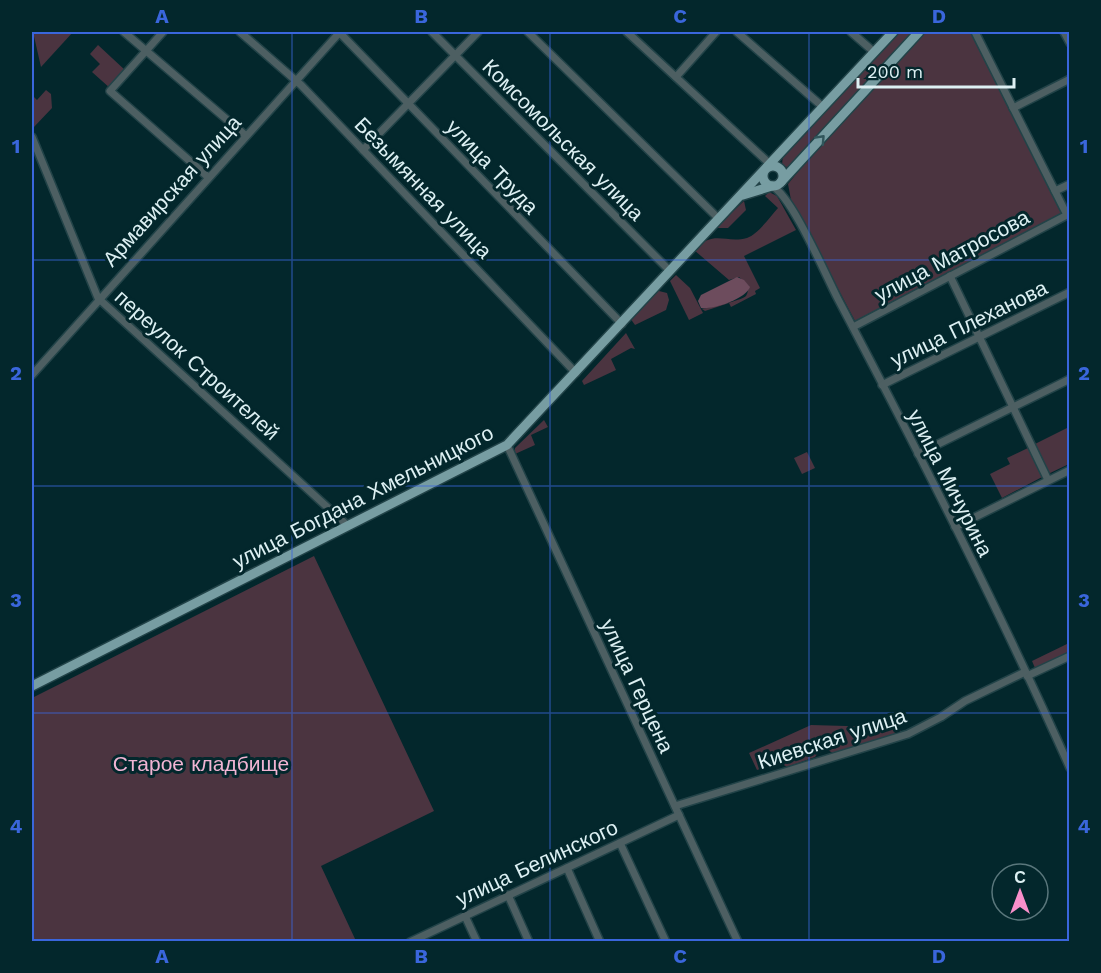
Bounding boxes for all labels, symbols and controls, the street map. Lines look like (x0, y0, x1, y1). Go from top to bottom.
text: A (155, 4, 169, 28)
text: B (414, 4, 428, 28)
text: C (673, 4, 687, 28)
text: D (932, 4, 946, 28)
scale bar (858, 51, 1014, 89)
street label: Комсомольская улица (478, 54, 649, 226)
text: 200 m (867, 61, 923, 82)
street label: Армавирская улица (97, 110, 246, 271)
street label: Безымянная улица (350, 112, 497, 264)
street label: улица Труда (441, 114, 544, 219)
text: 1 (12, 134, 20, 158)
text: 1 (1080, 134, 1088, 158)
one-way arrow (814, 135, 825, 145)
street label: улица Матросова (870, 204, 1034, 307)
street label: улица Плеханова (886, 275, 1052, 372)
street label: переулок Строителей (110, 284, 285, 445)
text: 2 (10, 361, 22, 385)
text: 2 (1078, 361, 1090, 385)
street label: улица Мичурина (903, 405, 999, 561)
street label: улица Богдана Хмельницкого (228, 420, 497, 573)
text: 3 (10, 588, 22, 612)
text: 3 (1078, 588, 1090, 612)
street label: улица Герцена (595, 615, 680, 757)
street label: Киевская улица (754, 703, 910, 774)
park label: Старое кладбище (113, 751, 289, 776)
text: 4 (10, 814, 23, 838)
street label: улица Белинского (452, 814, 622, 911)
text: 4 (1078, 814, 1091, 838)
north arrow (990, 862, 1050, 922)
text: С (1014, 868, 1026, 887)
text: A (155, 944, 169, 968)
text: B (414, 944, 428, 968)
text: C (673, 944, 687, 968)
text: D (932, 944, 946, 968)

